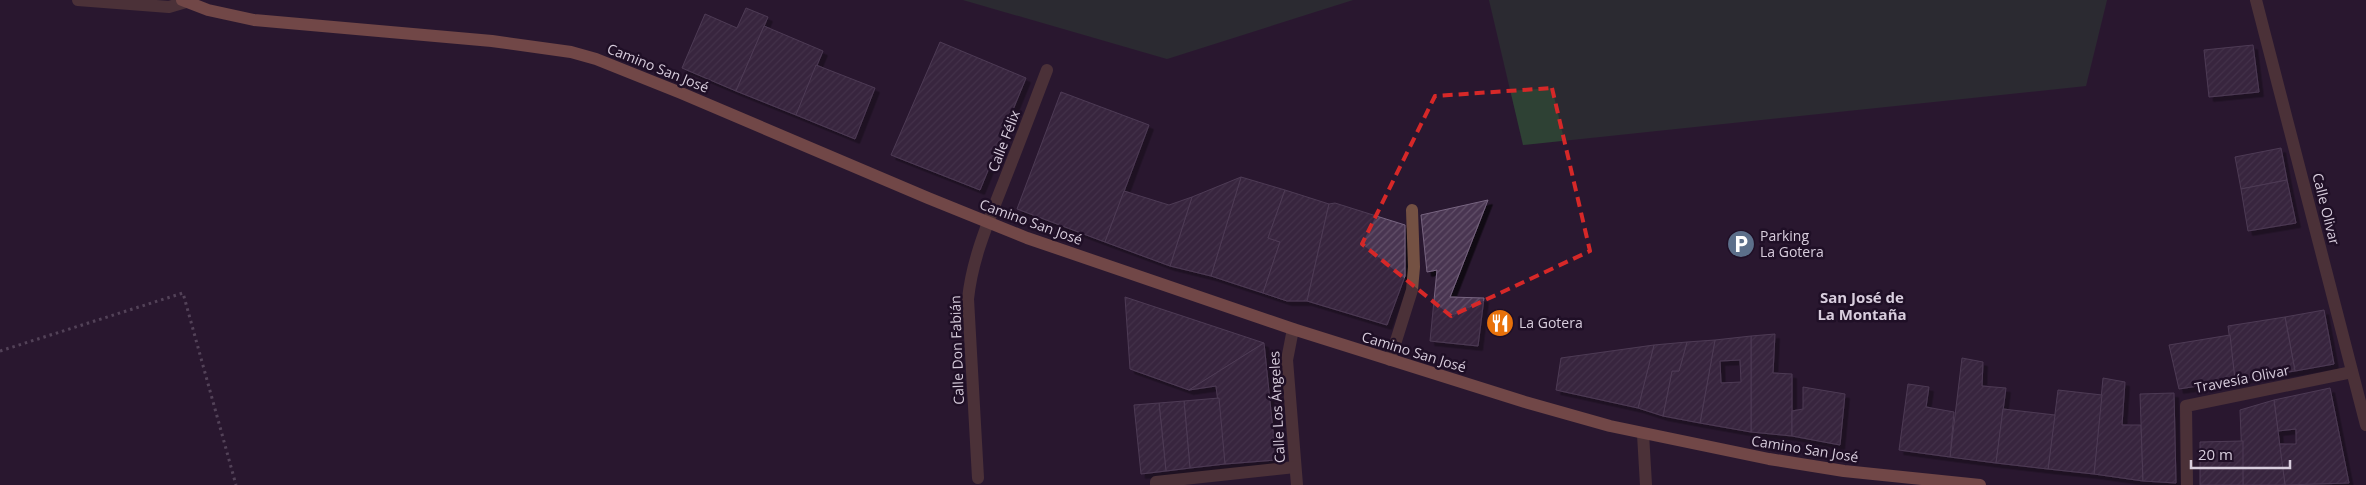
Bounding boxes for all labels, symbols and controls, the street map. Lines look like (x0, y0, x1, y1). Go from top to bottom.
street label: Camino San José (604, 38, 712, 97)
street label: Calle Félix (983, 107, 1024, 174)
street label: Calle Olivar (2308, 171, 2345, 247)
street label: Camino San José (977, 194, 1085, 249)
place label: Parking La Gotera (1760, 226, 1824, 261)
parking icon: Parking La Gotera (1726, 229, 1756, 259)
district label: San José de La Montaña (1817, 287, 1907, 324)
street label: Calle Don Fabián (945, 295, 968, 405)
restaurant icon: La Gotera (1485, 308, 1515, 338)
place label: La Gotera (1519, 313, 1583, 332)
street label: Camino San José (1360, 327, 1469, 376)
street label: Calle Los Ángeles (1264, 350, 1289, 464)
street label: Travesía Olivar (2193, 360, 2291, 397)
street label: Camino San José (1750, 431, 1860, 466)
scale bar (2191, 438, 2290, 470)
text: 20 m (2198, 444, 2233, 464)

